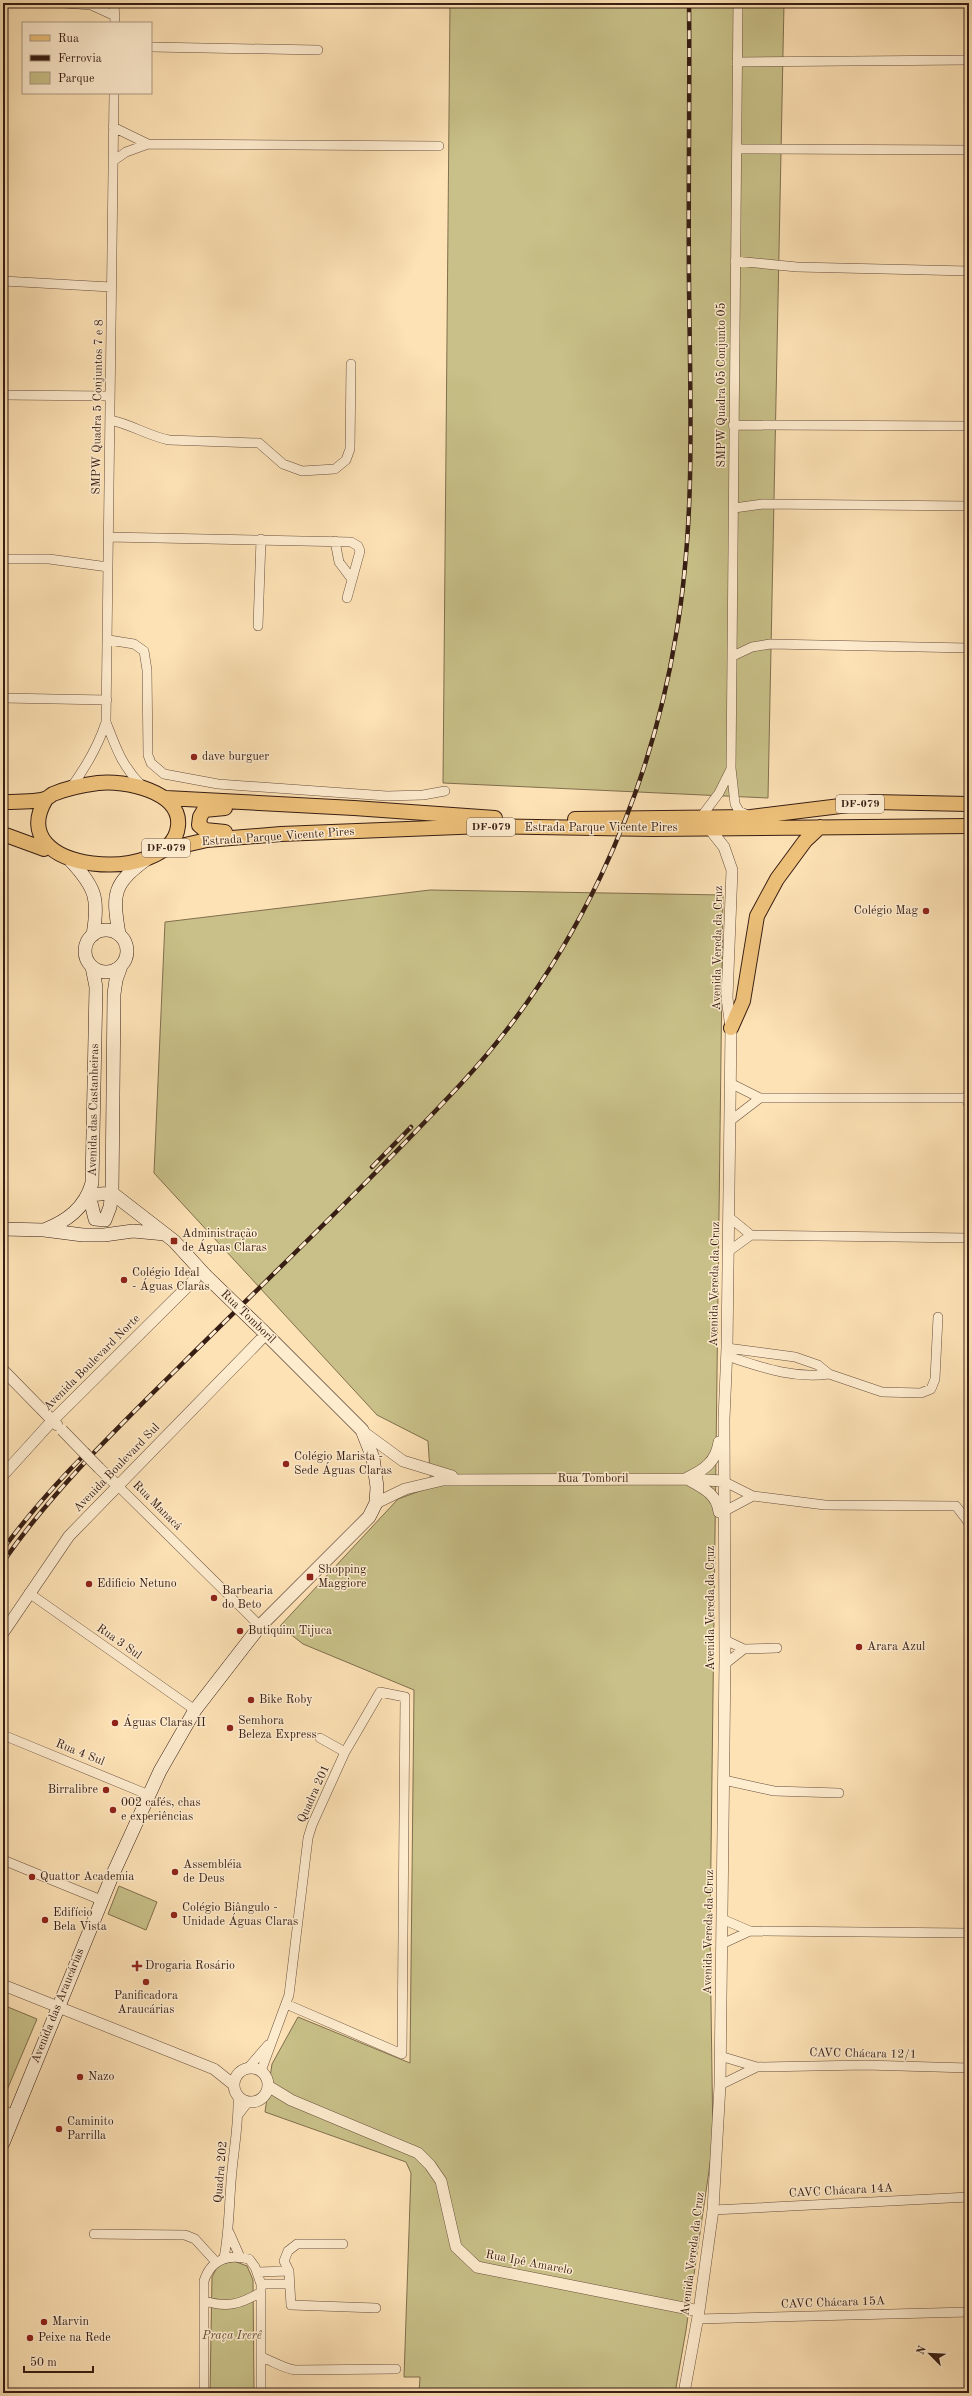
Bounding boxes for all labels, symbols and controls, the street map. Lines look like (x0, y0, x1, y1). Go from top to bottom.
legend (22, 22, 152, 94)
text: Rua (58, 33, 79, 45)
text: Ferrovia (58, 53, 102, 65)
text: Parque (58, 73, 95, 85)
street label: SMPW Quadra 05 Conjunto 05 (715, 302, 728, 467)
street label: SMPW Quadra 5 Conjuntos 7 e 8 (89, 319, 106, 495)
place label: dave burguer (202, 751, 269, 763)
marker: dave burguer (189, 752, 199, 762)
road number: DF-079 (836, 795, 884, 813)
road number: DF-079 (467, 818, 515, 836)
street label: Estrada Parque Vicente Pires (524, 822, 678, 834)
street label: Estrada Parque Vicente Pires (201, 826, 355, 848)
road number: DF-079 (142, 839, 190, 857)
street label: Avenida Vereda da Cruz (711, 885, 725, 1011)
place label: Colégio Mag (854, 905, 919, 917)
marker: Colégio Mag (921, 906, 931, 916)
street label: Avenida das Castanheiras (87, 1043, 101, 1177)
street label: Avenida Vereda da Cruz (708, 1221, 722, 1347)
place label: Administração de Águas Claras (182, 1228, 267, 1254)
marker: Administração de Águas Claras (169, 1236, 179, 1246)
place label: Colégio Ideal - Águas Claras (132, 1267, 210, 1293)
marker: Colégio Ideal - Águas Claras (119, 1275, 129, 1285)
street label: Rua Tomboril (218, 1288, 278, 1346)
street label: Avenida Boulevard Norte (42, 1312, 143, 1413)
street label: Avenida Boulevard Sul (72, 1421, 162, 1515)
place label: Colégio Marista - Sede Águas Claras (294, 1451, 392, 1477)
marker: Colégio Marista - Sede Águas Claras (281, 1459, 291, 1469)
street label: Rua Tomboril (557, 1473, 629, 1485)
street label: Rua Manacá (130, 1479, 184, 1533)
street label: Avenida Vereda da Cruz (705, 1546, 717, 1670)
place label: Shopping Maggiore (318, 1564, 367, 1590)
marker: Shopping Maggiore (305, 1572, 315, 1582)
place label: Edificio Netuno (97, 1578, 177, 1590)
marker: Edificio Netuno (84, 1579, 94, 1589)
place label: Barbearia do Beto (222, 1585, 273, 1611)
marker: Barbearia do Beto (209, 1593, 219, 1603)
street label: Rua 3 Sul (94, 1622, 144, 1662)
place label: Butiquim Tijuca (248, 1625, 332, 1637)
marker: Butiquim Tijuca (235, 1626, 245, 1636)
place label: Arara Azul (867, 1641, 925, 1653)
marker: Arara Azul (854, 1642, 864, 1652)
place label: Bike Roby (259, 1694, 313, 1706)
marker: Bike Roby (246, 1695, 256, 1705)
place label: Águas Claras II (123, 1714, 206, 1729)
place label: Semhora Beleza Express (238, 1715, 317, 1741)
marker: Águas Claras II (110, 1718, 120, 1728)
marker: Semhora Beleza Express (225, 1723, 235, 1733)
street label: Rua 4 Sul (54, 1738, 106, 1768)
street label: Quadra 201 (296, 1763, 332, 1825)
place label: Birralibre (48, 1784, 98, 1796)
marker: Birralibre (101, 1785, 111, 1795)
place label: 002 cafés, chas e experiências (121, 1797, 201, 1823)
marker: 002 cafés, chas e experiências (108, 1805, 118, 1815)
place label: Assembléia de Deus (183, 1859, 242, 1885)
marker: Assembléia de Deus (170, 1867, 180, 1877)
street label: Avenida Vereda da Cruz (702, 1869, 716, 1995)
place label: Quattor Academia (40, 1871, 134, 1883)
marker: Quattor Academia (27, 1872, 37, 1882)
place label: Colégio Biângulo - Unidade Águas Claras (182, 1902, 298, 1928)
place label: Edifício Bela Vista (53, 1907, 107, 1933)
marker: Colégio Biângulo - Unidade Águas Claras (169, 1910, 179, 1920)
marker: Edifício Bela Vista (40, 1915, 50, 1925)
street label: Avenida das Araucárias (29, 1947, 87, 2065)
place label: Drogaria Rosário (145, 1960, 235, 1972)
marker: Drogaria Rosário (132, 1961, 142, 1971)
marker: Panificadora Araucárias (141, 1977, 151, 1987)
place label: Panificadora Araucárias (114, 1990, 178, 2016)
street label: CAVC Chácara 12/1 (809, 2047, 917, 2061)
place label: Nazo (88, 2071, 114, 2083)
marker: Nazo (75, 2072, 85, 2082)
place label: Caminito Parrilla (67, 2116, 114, 2142)
marker: Caminito Parrilla (54, 2124, 64, 2134)
street label: Quadra 202 (212, 2141, 230, 2203)
street label: CAVC Chácara 14A (789, 2182, 893, 2200)
street label: Avenida Vereda da Cruz (679, 2191, 707, 2317)
street label: Rua Ipê Amarelo (484, 2249, 574, 2277)
street label: CAVC Chácara 15A (781, 2294, 885, 2311)
place label: Marvin (52, 2316, 90, 2328)
marker: Marvin (39, 2317, 49, 2327)
park label: Praça Irerê (201, 2330, 263, 2342)
place label: Peixe na Rede (38, 2332, 111, 2344)
marker: Peixe na Rede (25, 2333, 35, 2343)
north arrow (910, 2334, 950, 2374)
text: N (916, 2344, 929, 2357)
scale bar (24, 2348, 93, 2374)
text: 50 m (30, 2356, 57, 2369)

